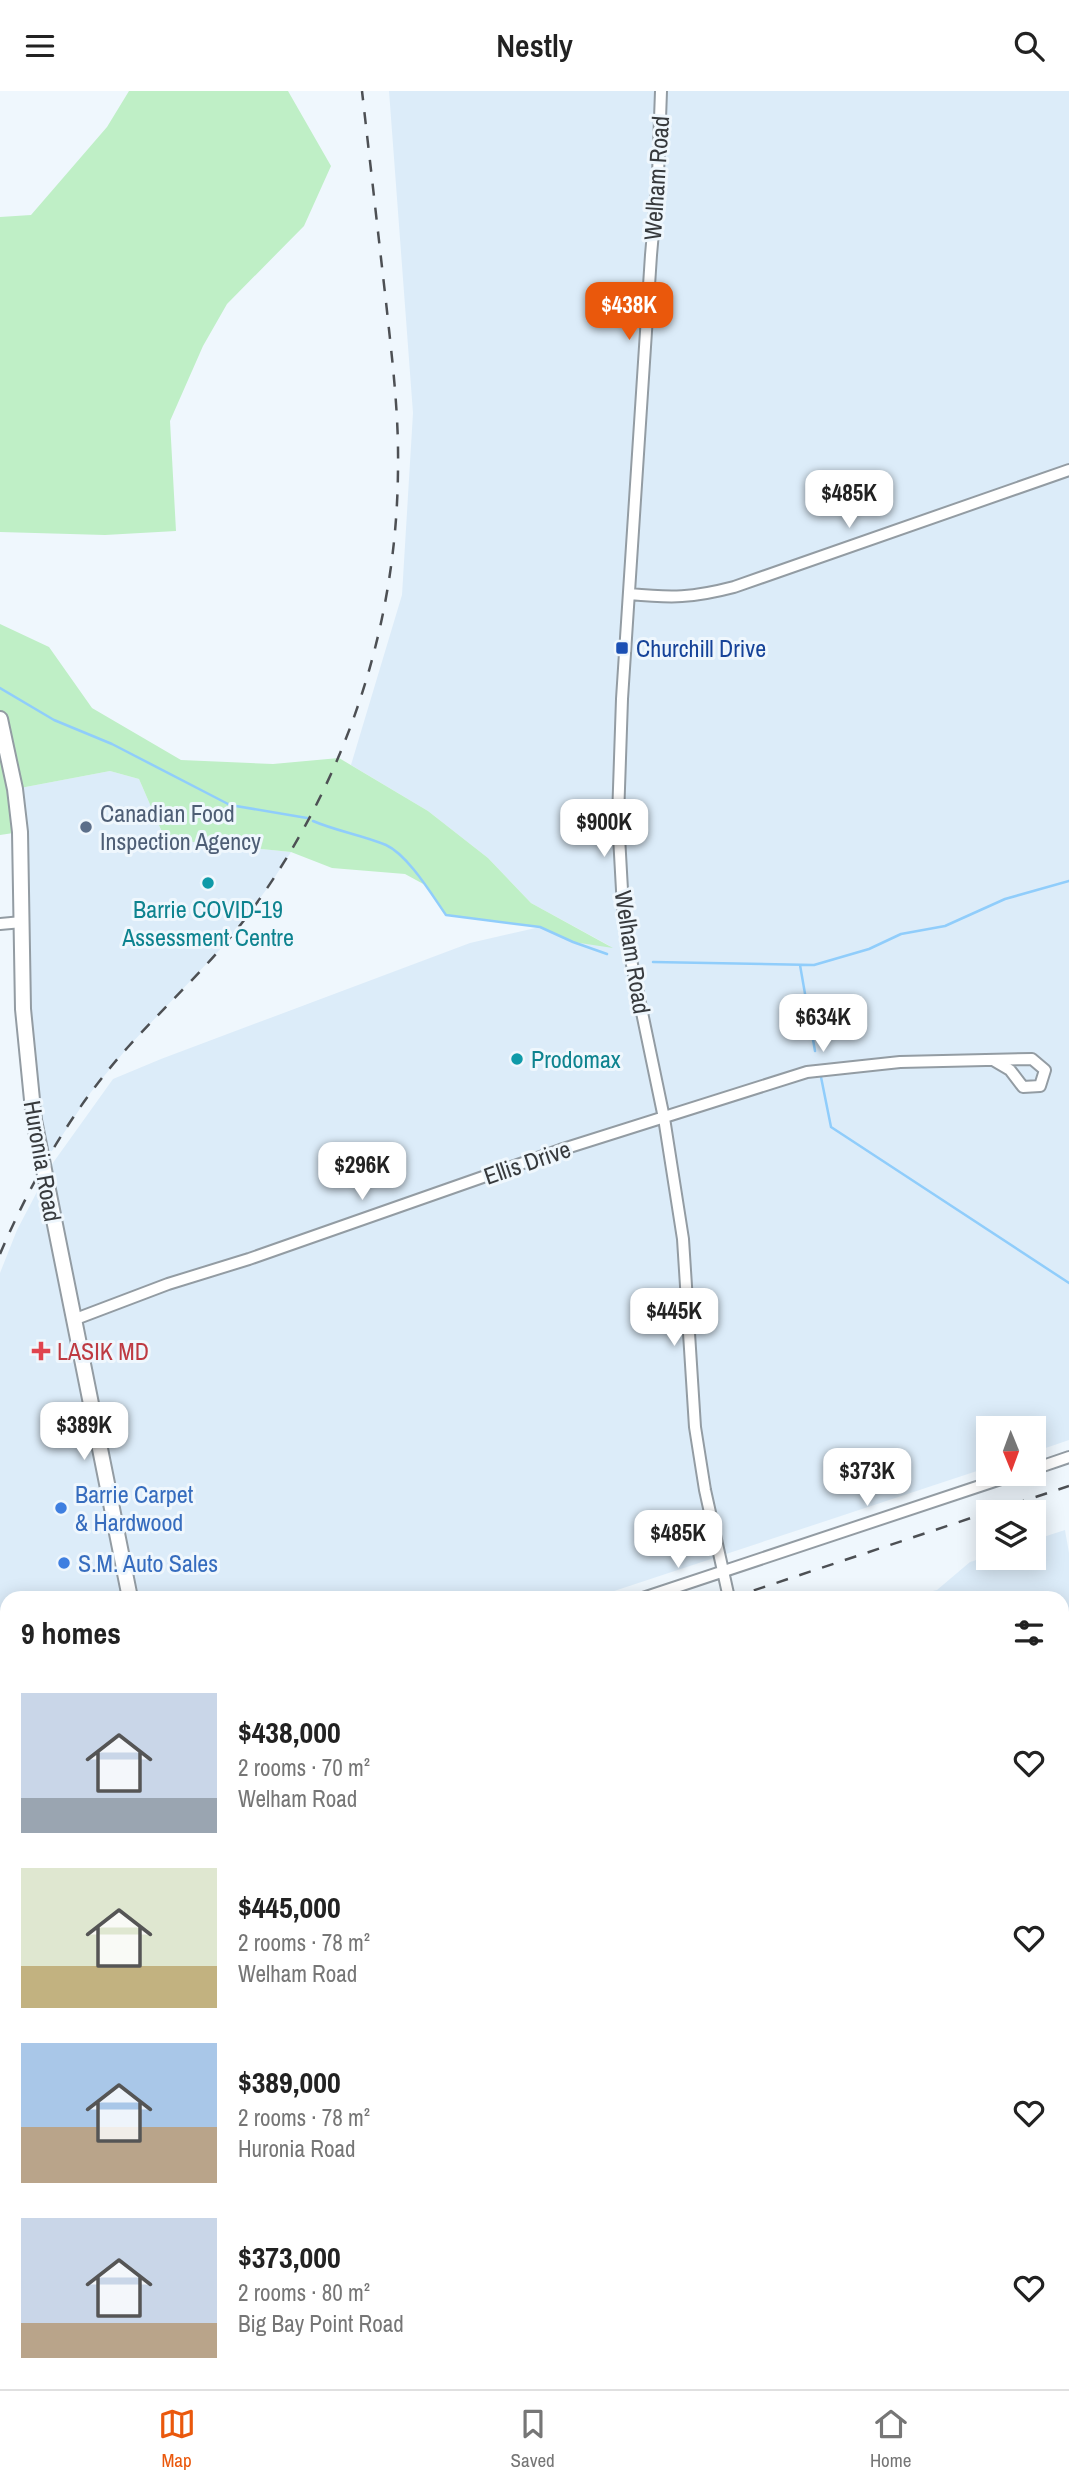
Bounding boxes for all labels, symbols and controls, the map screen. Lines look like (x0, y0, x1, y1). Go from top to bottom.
text: Nestly (496, 24, 573, 67)
icon: menu (21, 27, 59, 65)
icon: search (1010, 27, 1048, 65)
street label: Welham Road (636, 115, 676, 241)
pin: $438K (580, 282, 678, 342)
text: $438K (601, 289, 657, 320)
pin: $485K (800, 471, 898, 530)
text: $485K (821, 477, 877, 508)
place label: Churchill Drive (636, 632, 766, 664)
marker: Churchill Drive (614, 640, 630, 656)
place label: Canadian Food Inspection Agency (100, 797, 261, 857)
pin: $900K (555, 799, 653, 859)
text: $900K (576, 806, 632, 837)
marker: Canadian Food Inspection Agency (78, 819, 94, 835)
marker: Barrie COVID-19 Assessment Centre (200, 875, 216, 891)
street label: Welham Road (607, 888, 659, 1016)
place label: Barrie COVID-19 Assessment Centre (121, 893, 294, 953)
pin: $634K (774, 995, 872, 1054)
text: $634K (795, 1001, 851, 1032)
place label: Prodomax (531, 1043, 621, 1075)
marker: Prodomax (509, 1051, 525, 1067)
street label: Huronia Road (17, 1098, 69, 1224)
street label: Ellis Drive (479, 1132, 575, 1192)
pin: $296K (313, 1143, 411, 1202)
text: $296K (334, 1149, 390, 1180)
pin: $445K (625, 1289, 723, 1348)
text: $445K (646, 1295, 702, 1326)
place label: LASIK MD (57, 1335, 149, 1367)
marker: LASIK MD (31, 1341, 51, 1361)
pin: $389K (35, 1403, 133, 1462)
text: $389K (56, 1409, 112, 1440)
north arrow (976, 1416, 1046, 1486)
map controls (976, 1416, 1046, 1570)
pin: $373K (818, 1449, 916, 1508)
text: $373K (839, 1455, 895, 1486)
place label: Barrie Carpet & Hardwood (75, 1478, 194, 1538)
marker: Barrie Carpet & Hardwood (53, 1500, 69, 1516)
button: layers (976, 1500, 1046, 1570)
pin: $485K (629, 1511, 727, 1570)
text: $485K (650, 1517, 706, 1548)
place label: S.M. Auto Sales (78, 1547, 218, 1579)
marker: S.M. Auto Sales (56, 1555, 72, 1571)
text: 9 homes (21, 1613, 121, 1653)
icon: filters (1010, 1614, 1048, 1652)
text: $438,000 (238, 1712, 341, 1752)
icon: home (77, 1721, 161, 1805)
icon: heart (1010, 1744, 1048, 1782)
text: 2 rooms · 70 m² (238, 1752, 370, 1783)
text: Welham Road (238, 1783, 357, 1814)
text: $445,000 (238, 1887, 341, 1927)
icon: home (77, 1896, 161, 1980)
icon: heart (1010, 1919, 1048, 1957)
text: 2 rooms · 78 m² (238, 1927, 370, 1958)
text: Welham Road (238, 1958, 357, 1989)
text: $389,000 (238, 2062, 341, 2102)
icon: home (77, 2071, 161, 2155)
icon: heart (1010, 2094, 1048, 2132)
text: 2 rooms · 78 m² (238, 2102, 370, 2133)
text: Huronia Road (238, 2133, 355, 2164)
text: $373,000 (238, 2237, 341, 2277)
icon: home (77, 2246, 161, 2330)
icon: heart (1010, 2269, 1048, 2307)
text: 2 rooms · 80 m² (238, 2277, 370, 2308)
text: Big Bay Point Road (238, 2308, 404, 2339)
tab: Map (158, 2405, 196, 2473)
tab: Saved (511, 2405, 555, 2473)
tab: Home (870, 2405, 911, 2473)

